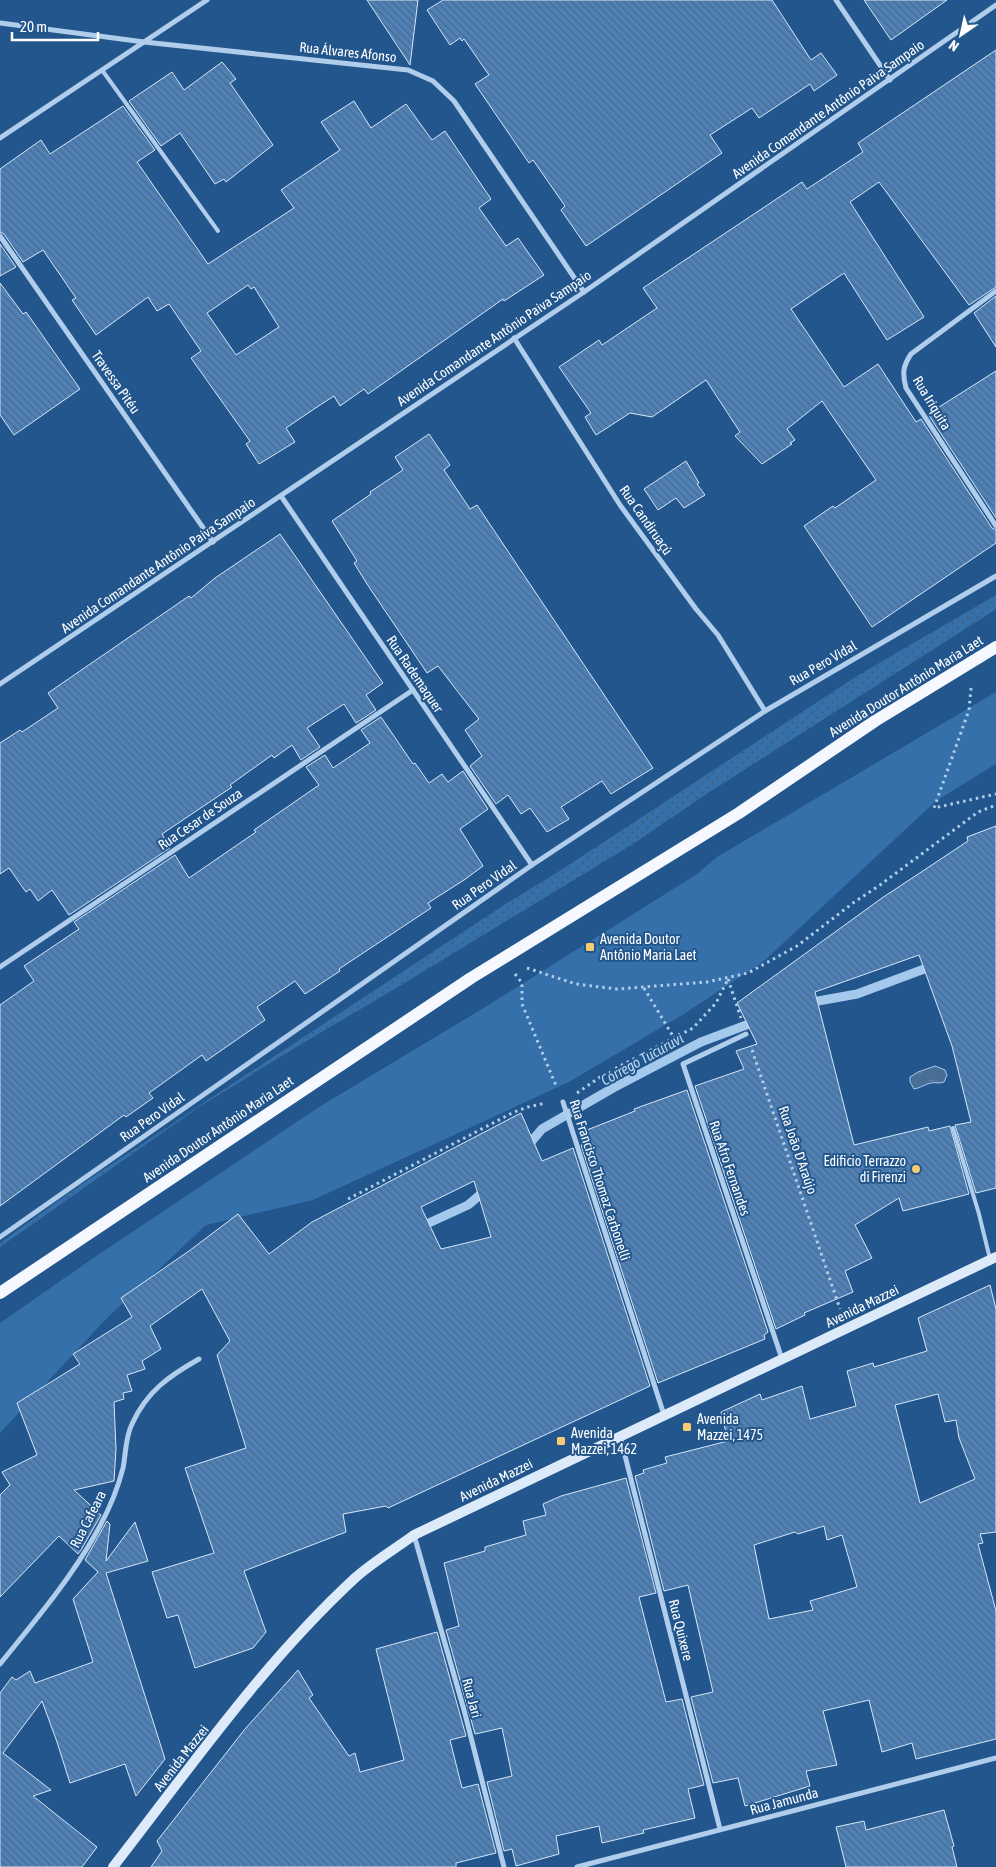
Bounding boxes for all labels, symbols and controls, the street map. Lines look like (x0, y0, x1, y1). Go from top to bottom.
scale bar (12, 10, 99, 42)
north arrow (936, 10, 986, 60)
text: 20 m (20, 18, 47, 35)
street label: Avenida Comandante Antônio Paiva Sampaio (729, 36, 927, 182)
text: N (946, 37, 962, 55)
street label: Rua Álvares Afonso (299, 39, 397, 65)
street label: Avenida Comandante Antônio Paiva Sampaio (394, 267, 594, 409)
street label: Travessa Pitéu (89, 348, 143, 416)
street label: Rua Iriquita (910, 373, 954, 433)
street label: Rua Candiruaçú (616, 482, 676, 558)
street label: Avenida Comandante Antônio Paiva Sampaio (58, 494, 258, 636)
street label: Avenida Doutor Antônio Maria Laet (826, 632, 986, 740)
street label: Rua Rademaquer (383, 633, 447, 716)
street label: Rua Pero Vidal (787, 637, 860, 689)
street label: Rua Cesar de Souza (155, 785, 245, 853)
street label: Rua Pero Vidal (449, 857, 519, 913)
place label: Avenida Doutor Antônio Maria Laet (600, 931, 697, 963)
marker: Avenida Doutor Antônio Maria Laet (584, 941, 596, 953)
water label: Córrego Tucuruvi (598, 1029, 687, 1089)
street label: Avenida Doutor Antônio Maria Laet (140, 1073, 296, 1185)
street label: Rua Pero Vidal (117, 1089, 187, 1145)
street label: Rua Francisco Thomaz Carbonelli (566, 1097, 634, 1263)
street label: Rua João D'Araújo (775, 1104, 821, 1196)
street label: Rua Afro Fernandes (706, 1118, 754, 1218)
place label: Edificio Terrazzo di Firenzi (824, 1153, 906, 1185)
marker: Edificio Terrazzo di Firenzi (910, 1163, 922, 1175)
street label: Avenida Mazzei (823, 1281, 901, 1331)
place label: Avenida Mazzei, 1475 (697, 1411, 763, 1443)
marker: Avenida Mazzei, 1475 (681, 1421, 693, 1433)
place label: Avenida Mazzei, 1462 (571, 1425, 637, 1457)
marker: Avenida Mazzei, 1462 (555, 1435, 567, 1447)
street label: Avenida Mazzei (457, 1455, 535, 1505)
street label: Rua Cafeara (67, 1488, 109, 1550)
street label: Rua Quixere (666, 1598, 696, 1662)
street label: Rua Jari (459, 1676, 485, 1720)
street label: Avenida Mazzei (150, 1722, 212, 1794)
street label: Rua Jamunda (748, 1784, 820, 1818)

